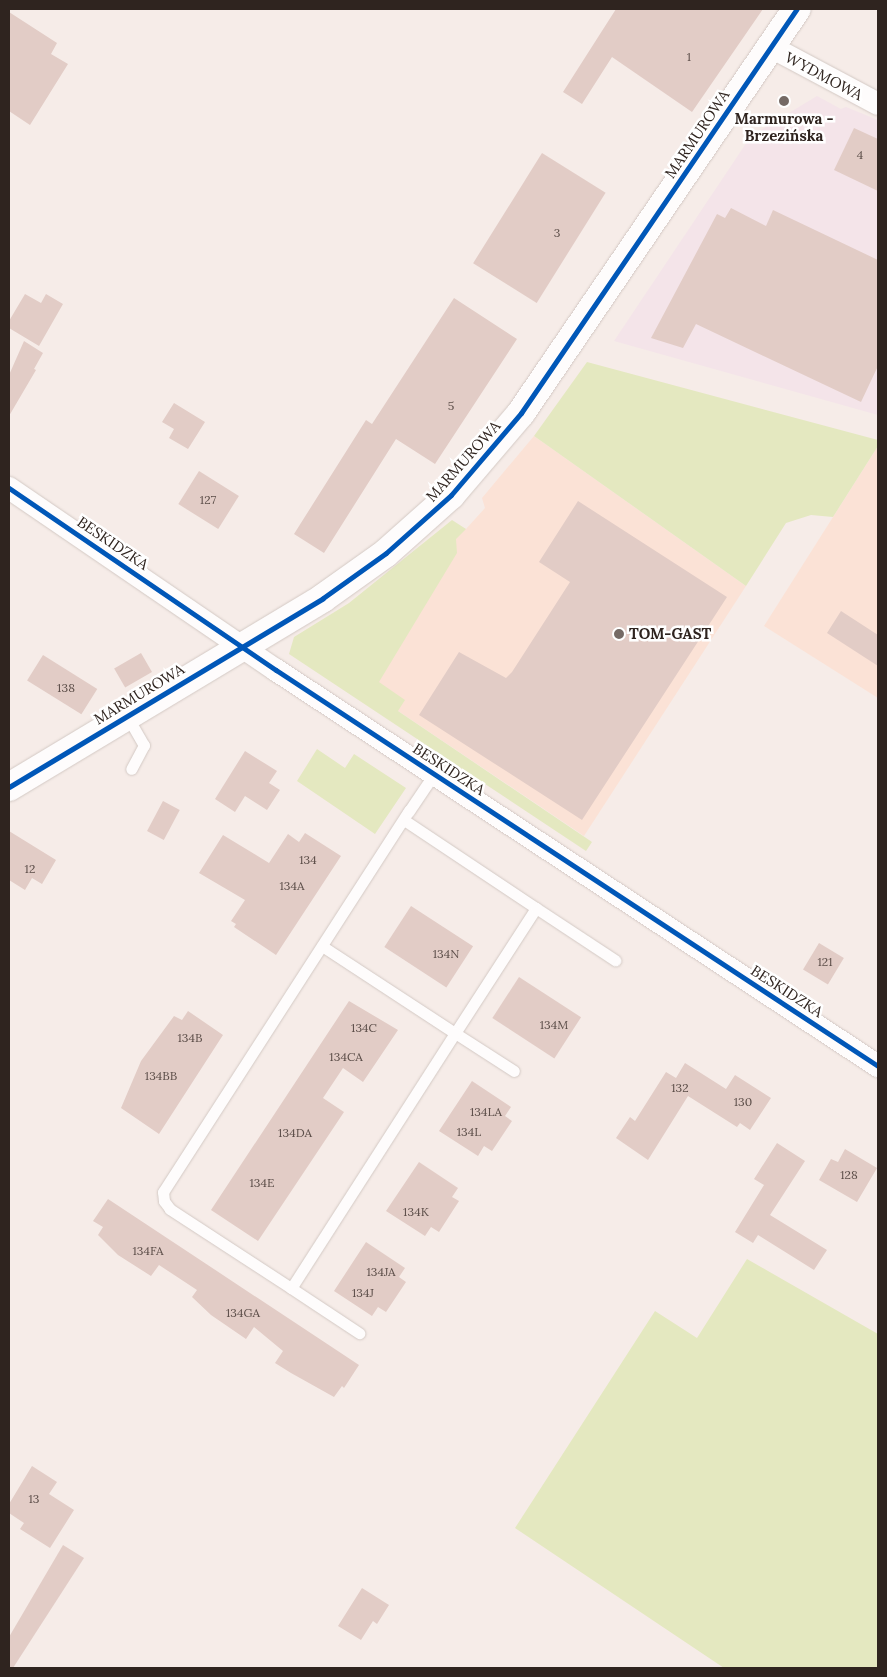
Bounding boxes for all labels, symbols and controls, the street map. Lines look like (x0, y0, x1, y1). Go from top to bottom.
street label: WYDMOWA (782, 48, 866, 104)
house number: 1 (687, 50, 691, 64)
street label: MARMUROWA (661, 87, 733, 181)
marker: Marmurowa - Brzezińska (778, 95, 790, 107)
place label: Marmurowa - Brzezińska (735, 109, 833, 144)
house number: 4 (857, 148, 863, 162)
house number: 3 (554, 226, 560, 240)
house number: 5 (448, 399, 454, 413)
street label: MARMUROWA (422, 417, 504, 505)
house number: 127 (200, 493, 216, 507)
street label: BESKIDZKA (74, 513, 152, 573)
place label: TOM-GAST (629, 625, 711, 643)
marker: TOM-GAST (613, 628, 625, 640)
street label: MARMUROWA (90, 660, 188, 728)
house number: 138 (57, 681, 75, 695)
street label: BESKIDZKA (410, 739, 488, 799)
house number: 134 (299, 853, 317, 867)
house number: 12 (25, 862, 35, 876)
house number: 134A (279, 879, 305, 893)
house number: 134N (433, 947, 459, 961)
house number: 121 (817, 955, 833, 969)
street label: BESKIDZKA (748, 961, 826, 1021)
house number: 134M (540, 1018, 568, 1032)
house number: 134C (351, 1021, 377, 1035)
house number: 134B (177, 1031, 203, 1045)
house number: 134CA (329, 1050, 363, 1064)
house number: 134BB (145, 1069, 177, 1083)
house number: 132 (671, 1081, 689, 1095)
house number: 130 (734, 1095, 752, 1109)
house number: 134LA (470, 1105, 502, 1119)
house number: 134L (457, 1125, 481, 1139)
house number: 134DA (278, 1126, 312, 1140)
house number: 128 (840, 1168, 858, 1182)
house number: 134E (249, 1176, 275, 1190)
house number: 134K (403, 1205, 429, 1219)
house number: 134FA (132, 1244, 164, 1258)
house number: 134JA (366, 1265, 396, 1279)
house number: 134J (352, 1286, 374, 1300)
house number: 134GA (226, 1306, 260, 1320)
house number: 13 (28, 1492, 40, 1506)

